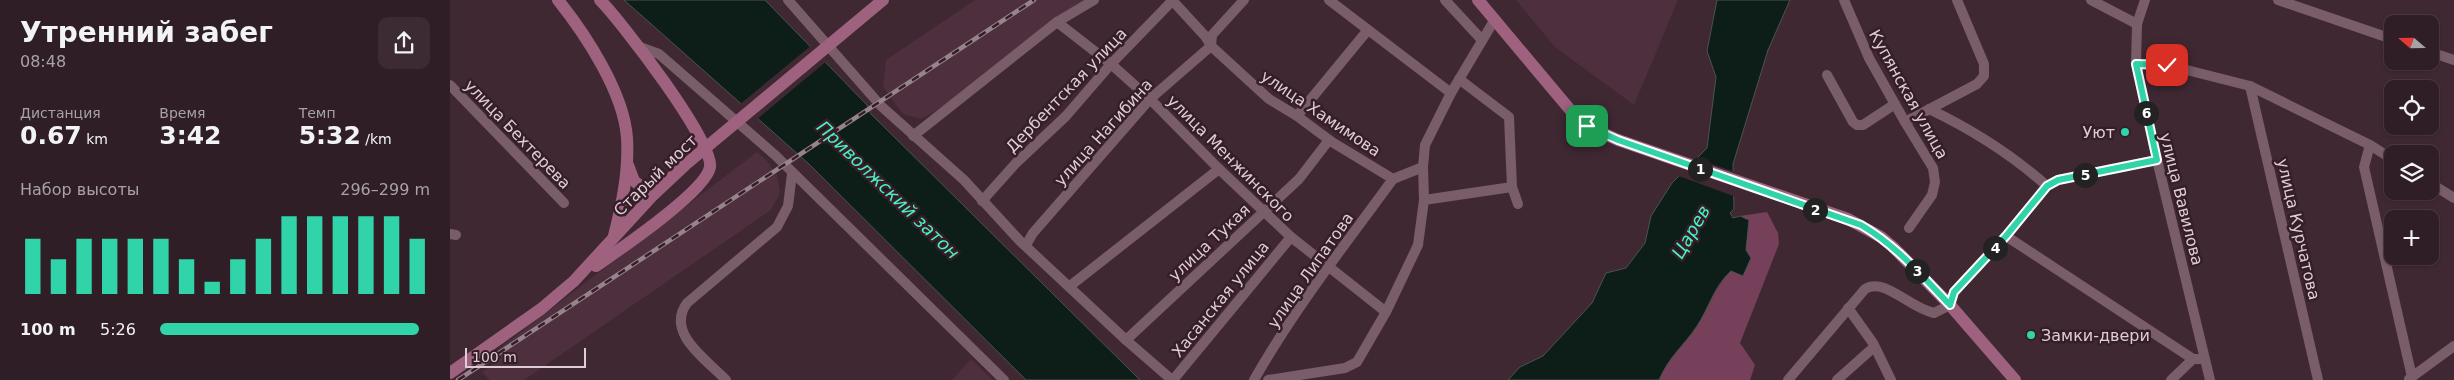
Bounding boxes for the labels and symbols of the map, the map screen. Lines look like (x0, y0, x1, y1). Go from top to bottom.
north arrow (2384, 15, 2439, 70)
street label: Дербентская улица (1002, 24, 1131, 157)
street label: Купянская улица (1865, 26, 1952, 162)
pin (2146, 44, 2188, 86)
street label: улица Хамимова (1257, 66, 1384, 160)
street label: улица Нагибина (1050, 75, 1156, 190)
street label: улица Бехтерева (461, 76, 575, 193)
street label: улица Менжинского (1163, 91, 1298, 226)
pin: 6 (2134, 100, 2158, 126)
pin (1566, 105, 1608, 147)
water label: Приволжский затон (813, 116, 964, 263)
place label: Уют (2082, 123, 2115, 142)
marker: Уют (2119, 126, 2131, 138)
street label: Старый мост (610, 131, 701, 220)
street label: улица Вавилова (2156, 131, 2207, 267)
pin: 1 (1688, 156, 1712, 182)
street label: улица Курчатова (2273, 157, 2324, 302)
pin: 5 (2072, 162, 2098, 188)
pin: 2 (1802, 198, 1828, 222)
street label: улица Тукая (1165, 200, 1254, 285)
water label: Царев (1667, 201, 1714, 262)
street label: улица Липатова (1263, 209, 1357, 332)
pin: 4 (1982, 236, 2008, 260)
street label: Хасанская улица (1168, 238, 1273, 361)
pin: 3 (1904, 258, 1930, 284)
place label: Замки-двери (2041, 326, 2150, 345)
marker: Замки-двери (2025, 329, 2037, 341)
scale bar (465, 345, 586, 368)

